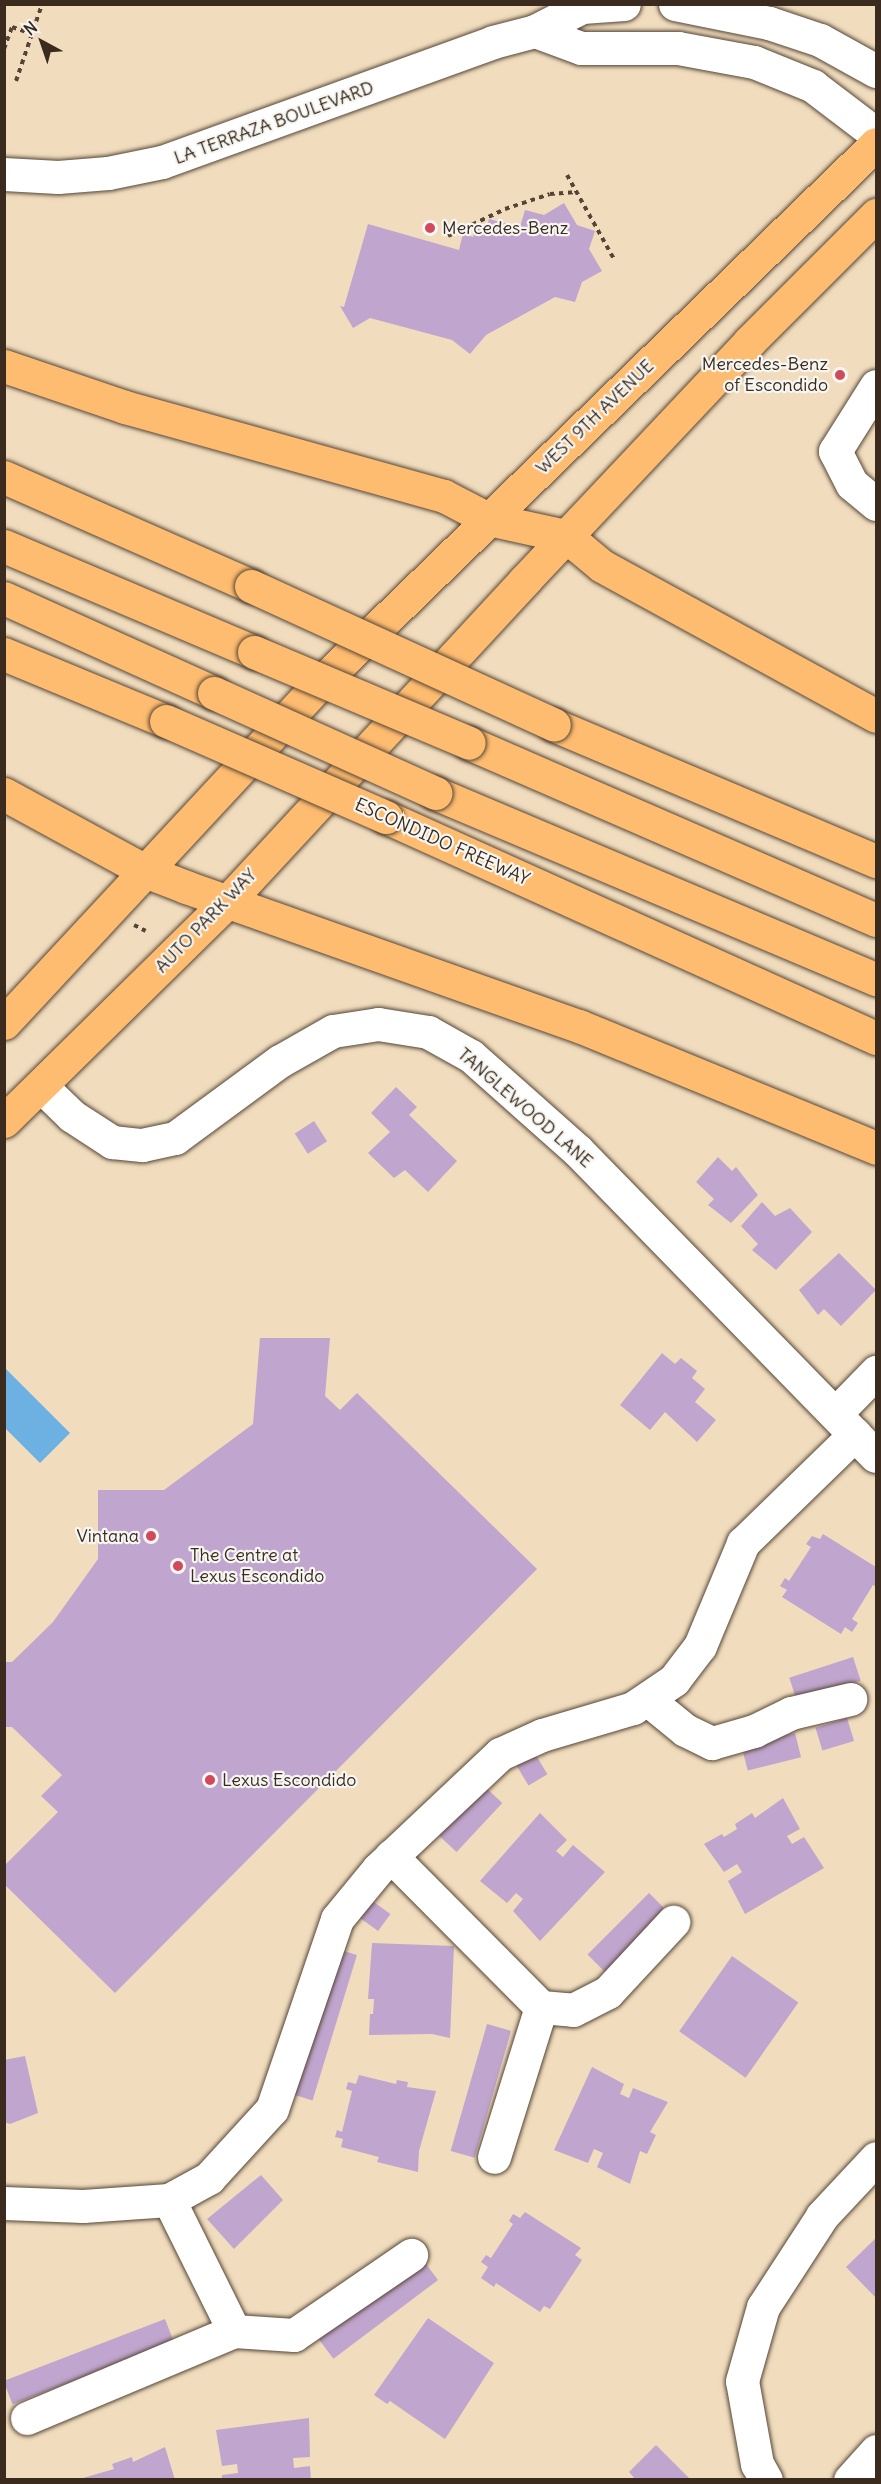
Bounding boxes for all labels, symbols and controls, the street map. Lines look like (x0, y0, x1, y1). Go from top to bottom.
north arrow (12, 12, 72, 72)
text: N (20, 17, 41, 39)
street label: LA TERRAZA BOULEVARD (171, 77, 377, 169)
place label: Mercedes-Benz (442, 217, 568, 239)
marker: Mercedes-Benz (423, 221, 437, 235)
place label: Mercedes-Benz of Escondido (702, 354, 828, 397)
street label: WEST 9TH AVENUE (532, 355, 658, 479)
marker: Mercedes-Benz of Escondido (833, 368, 847, 382)
street label: ESCONDIDO FREEWAY (351, 794, 533, 890)
street label: AUTO PARK WAY (151, 864, 261, 978)
street label: TANGLEWOOD LANE (453, 1044, 597, 1172)
place label: Vintana (76, 1525, 139, 1547)
marker: Vintana (144, 1529, 158, 1543)
place label: The Centre at Lexus Escondido (190, 1545, 324, 1588)
marker: The Centre at Lexus Escondido (171, 1559, 185, 1573)
place label: Lexus Escondido (222, 1769, 356, 1791)
marker: Lexus Escondido (203, 1773, 217, 1787)

